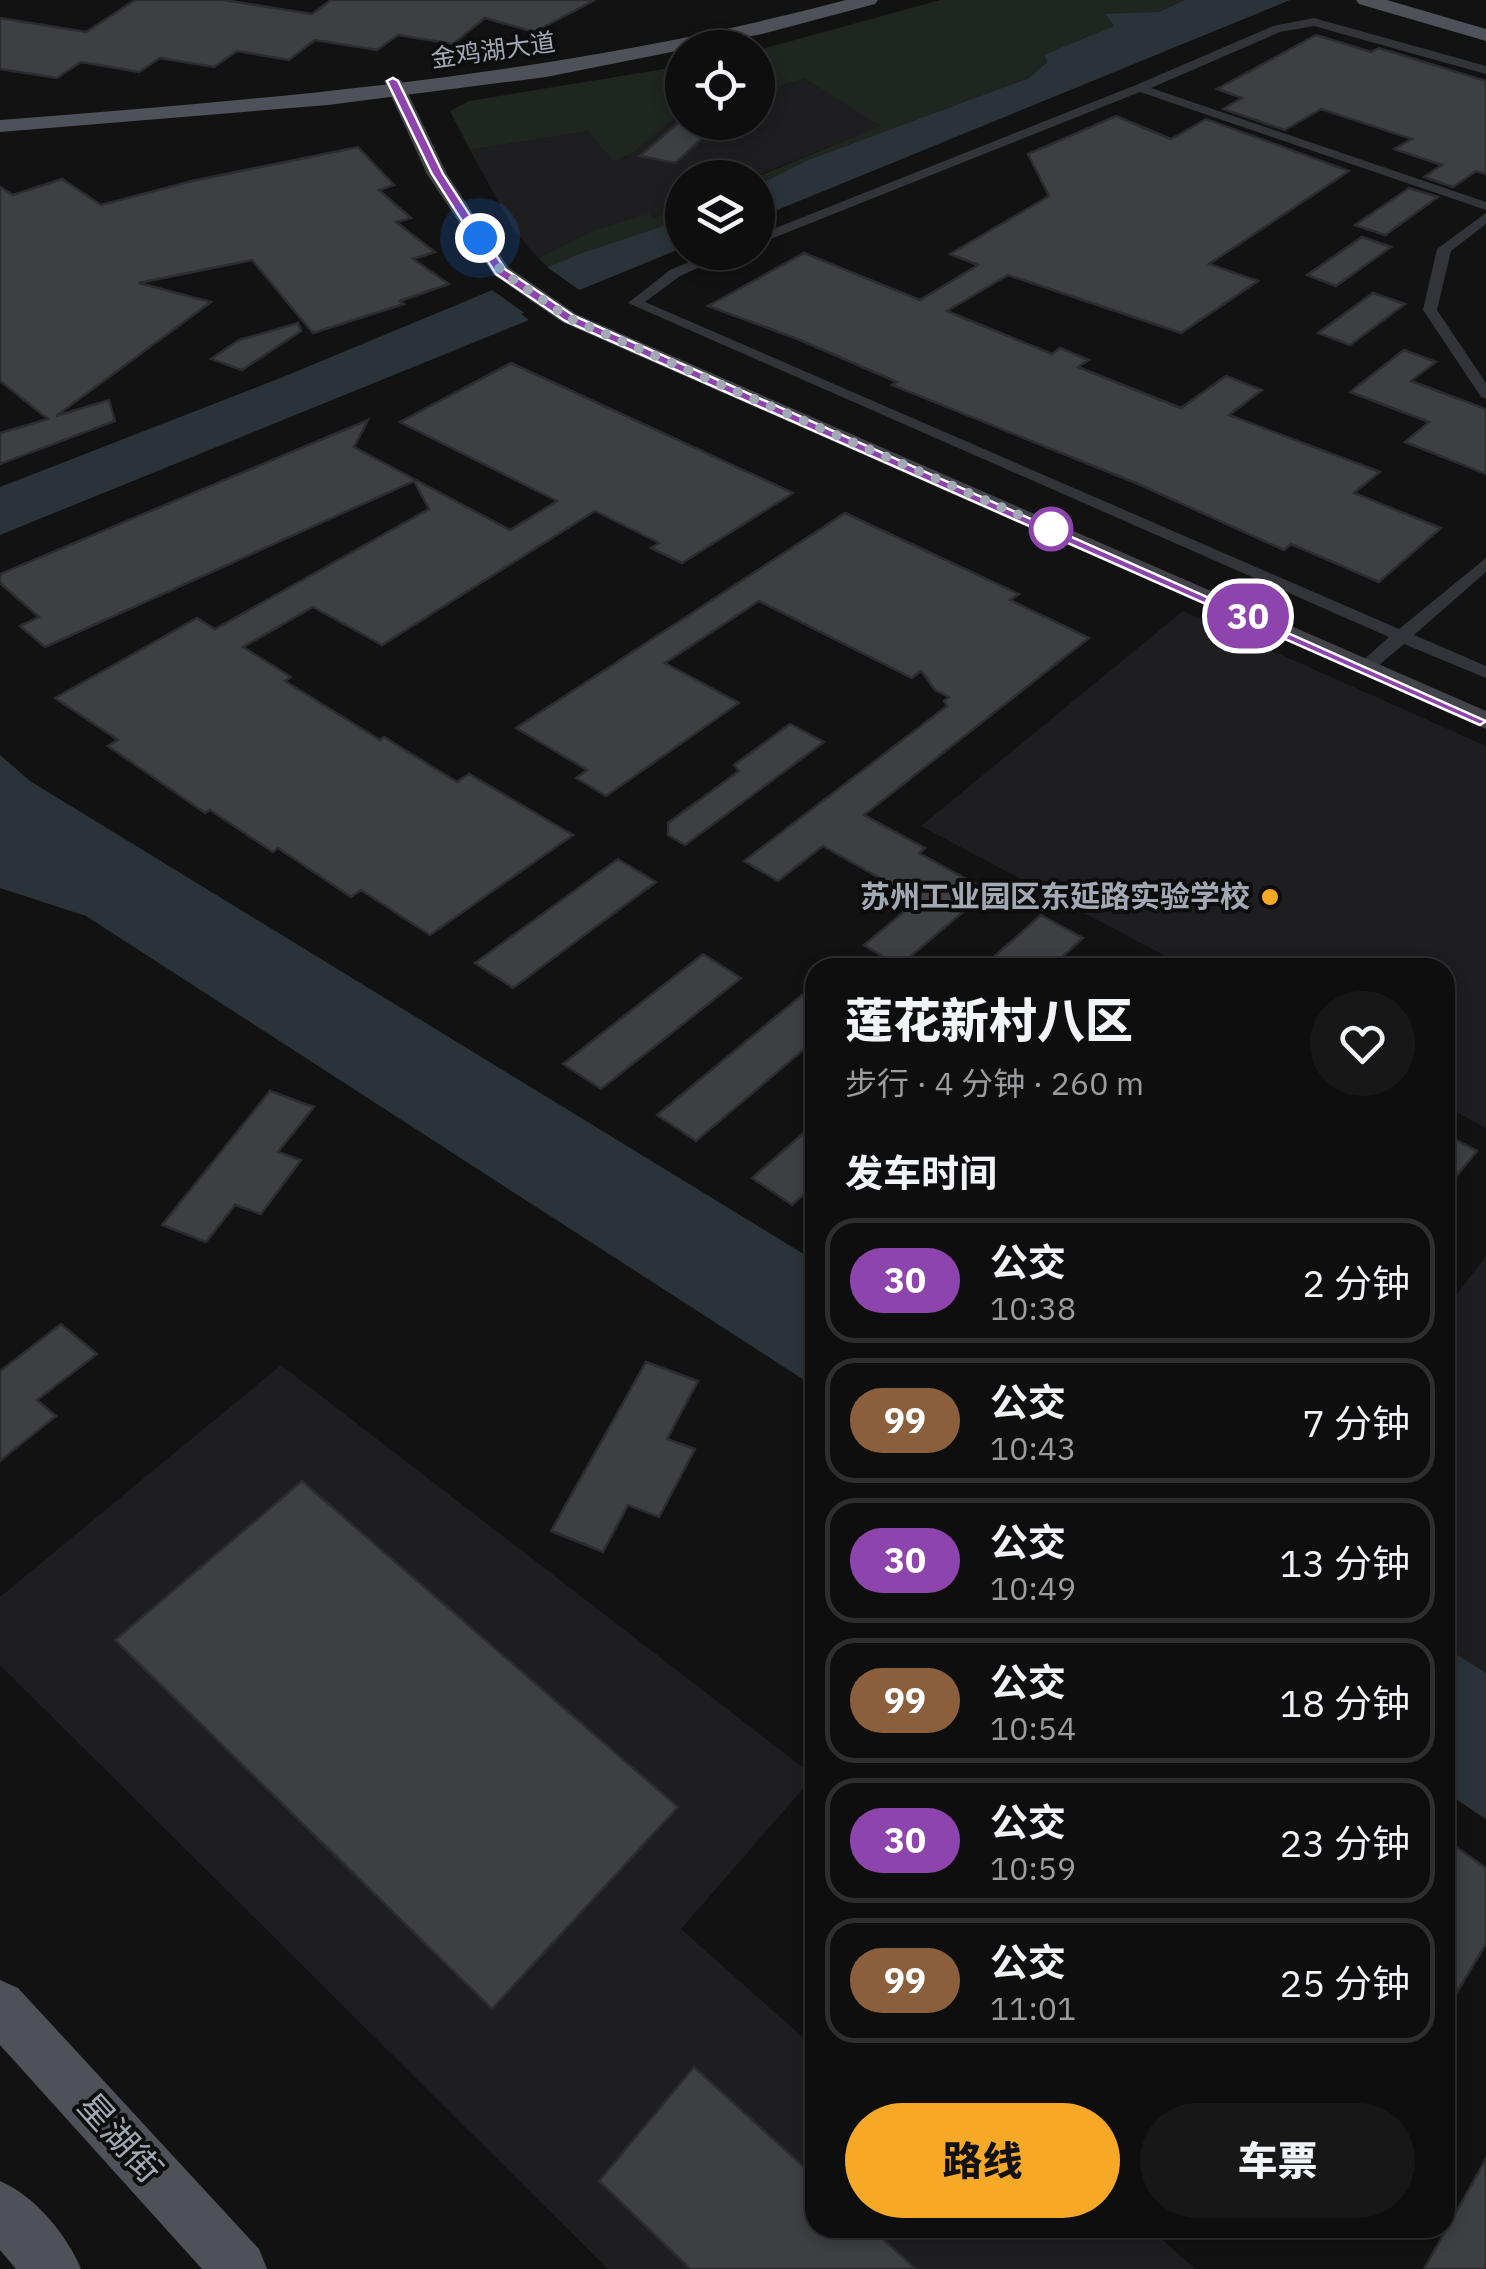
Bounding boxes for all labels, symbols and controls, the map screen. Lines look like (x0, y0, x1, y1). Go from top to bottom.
street label: 金鸡湖大道 (429, 24, 557, 75)
map controls (665, 30, 775, 270)
button: locate (665, 30, 775, 140)
button: layers (665, 160, 775, 270)
your location (455, 213, 505, 263)
unlabelled marker (1030, 508, 1072, 550)
line badge: 30 (1203, 584, 1293, 648)
text: 30 (1227, 593, 1269, 639)
place label: 苏州工业园区东延路实验学校 (860, 876, 1250, 915)
marker: 苏州工业园区东延路实验学校 (1259, 886, 1281, 908)
text: 莲花新村八区 (845, 989, 1133, 1051)
button: heart (1310, 991, 1415, 1096)
text: 步行 · 4 分钟 · 260 m (845, 1062, 1144, 1104)
text: 发车时间 (845, 1148, 997, 1197)
text: 公交 (990, 1237, 1066, 1286)
text: 30 (884, 1257, 926, 1303)
text: 2 分钟 (1302, 1258, 1410, 1307)
text: 10:38 (990, 1287, 1076, 1329)
text: 公交 (990, 1377, 1066, 1426)
text: 99 (884, 1397, 926, 1443)
text: 7 分钟 (1302, 1398, 1410, 1447)
text: 10:43 (990, 1427, 1076, 1469)
text: 公交 (990, 1517, 1066, 1566)
text: 30 (884, 1537, 926, 1583)
text: 13 分钟 (1279, 1538, 1410, 1587)
text: 10:49 (990, 1567, 1076, 1609)
text: 公交 (990, 1657, 1066, 1706)
text: 99 (884, 1677, 926, 1723)
text: 18 分钟 (1279, 1678, 1410, 1727)
text: 10:54 (990, 1707, 1076, 1749)
text: 公交 (990, 1797, 1066, 1846)
text: 30 (884, 1817, 926, 1863)
text: 23 分钟 (1279, 1818, 1410, 1867)
text: 10:59 (990, 1847, 1076, 1889)
text: 公交 (990, 1937, 1066, 1986)
text: 99 (884, 1957, 926, 2003)
text: 25 分钟 (1279, 1958, 1410, 2007)
text: 11:01 (990, 1987, 1076, 2029)
street label: 星湖街 (69, 2083, 173, 2192)
button: 路线 (845, 2103, 1120, 2218)
button: 车票 (1140, 2103, 1415, 2218)

